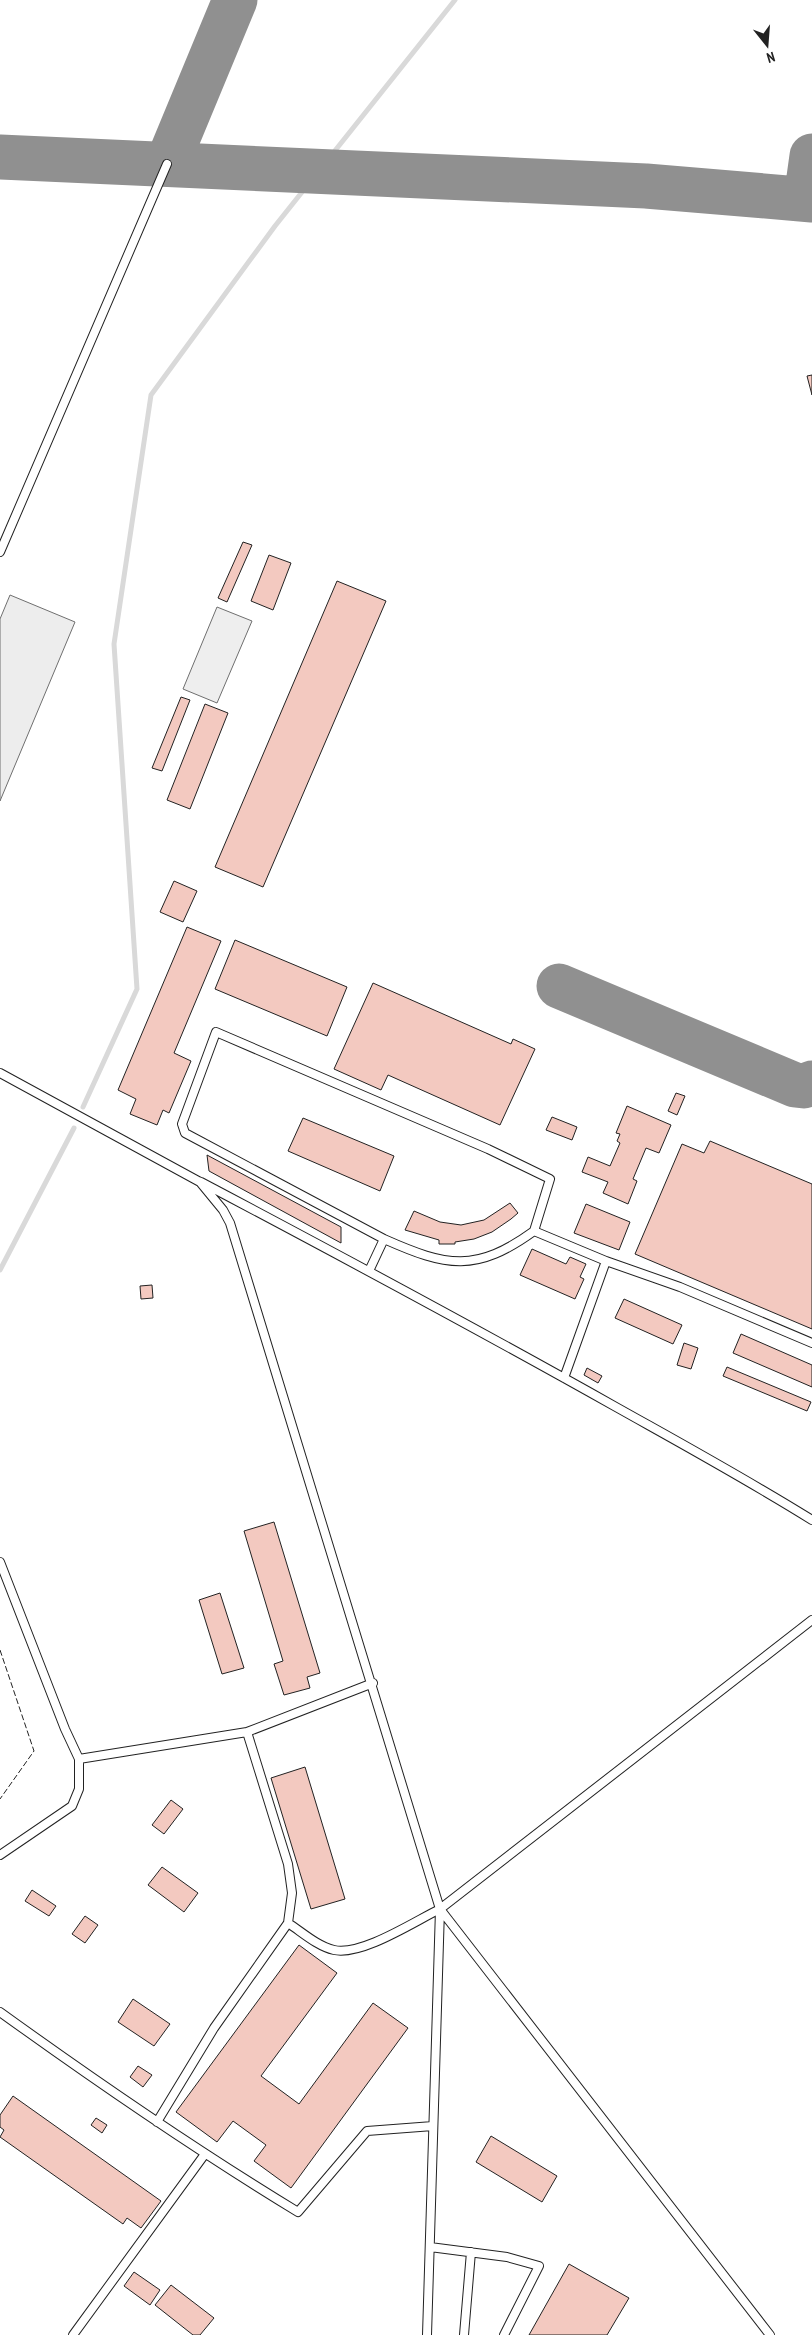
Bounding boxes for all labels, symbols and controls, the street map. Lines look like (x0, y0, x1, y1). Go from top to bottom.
north arrow (742, 20, 792, 70)
text: N (765, 48, 777, 67)

